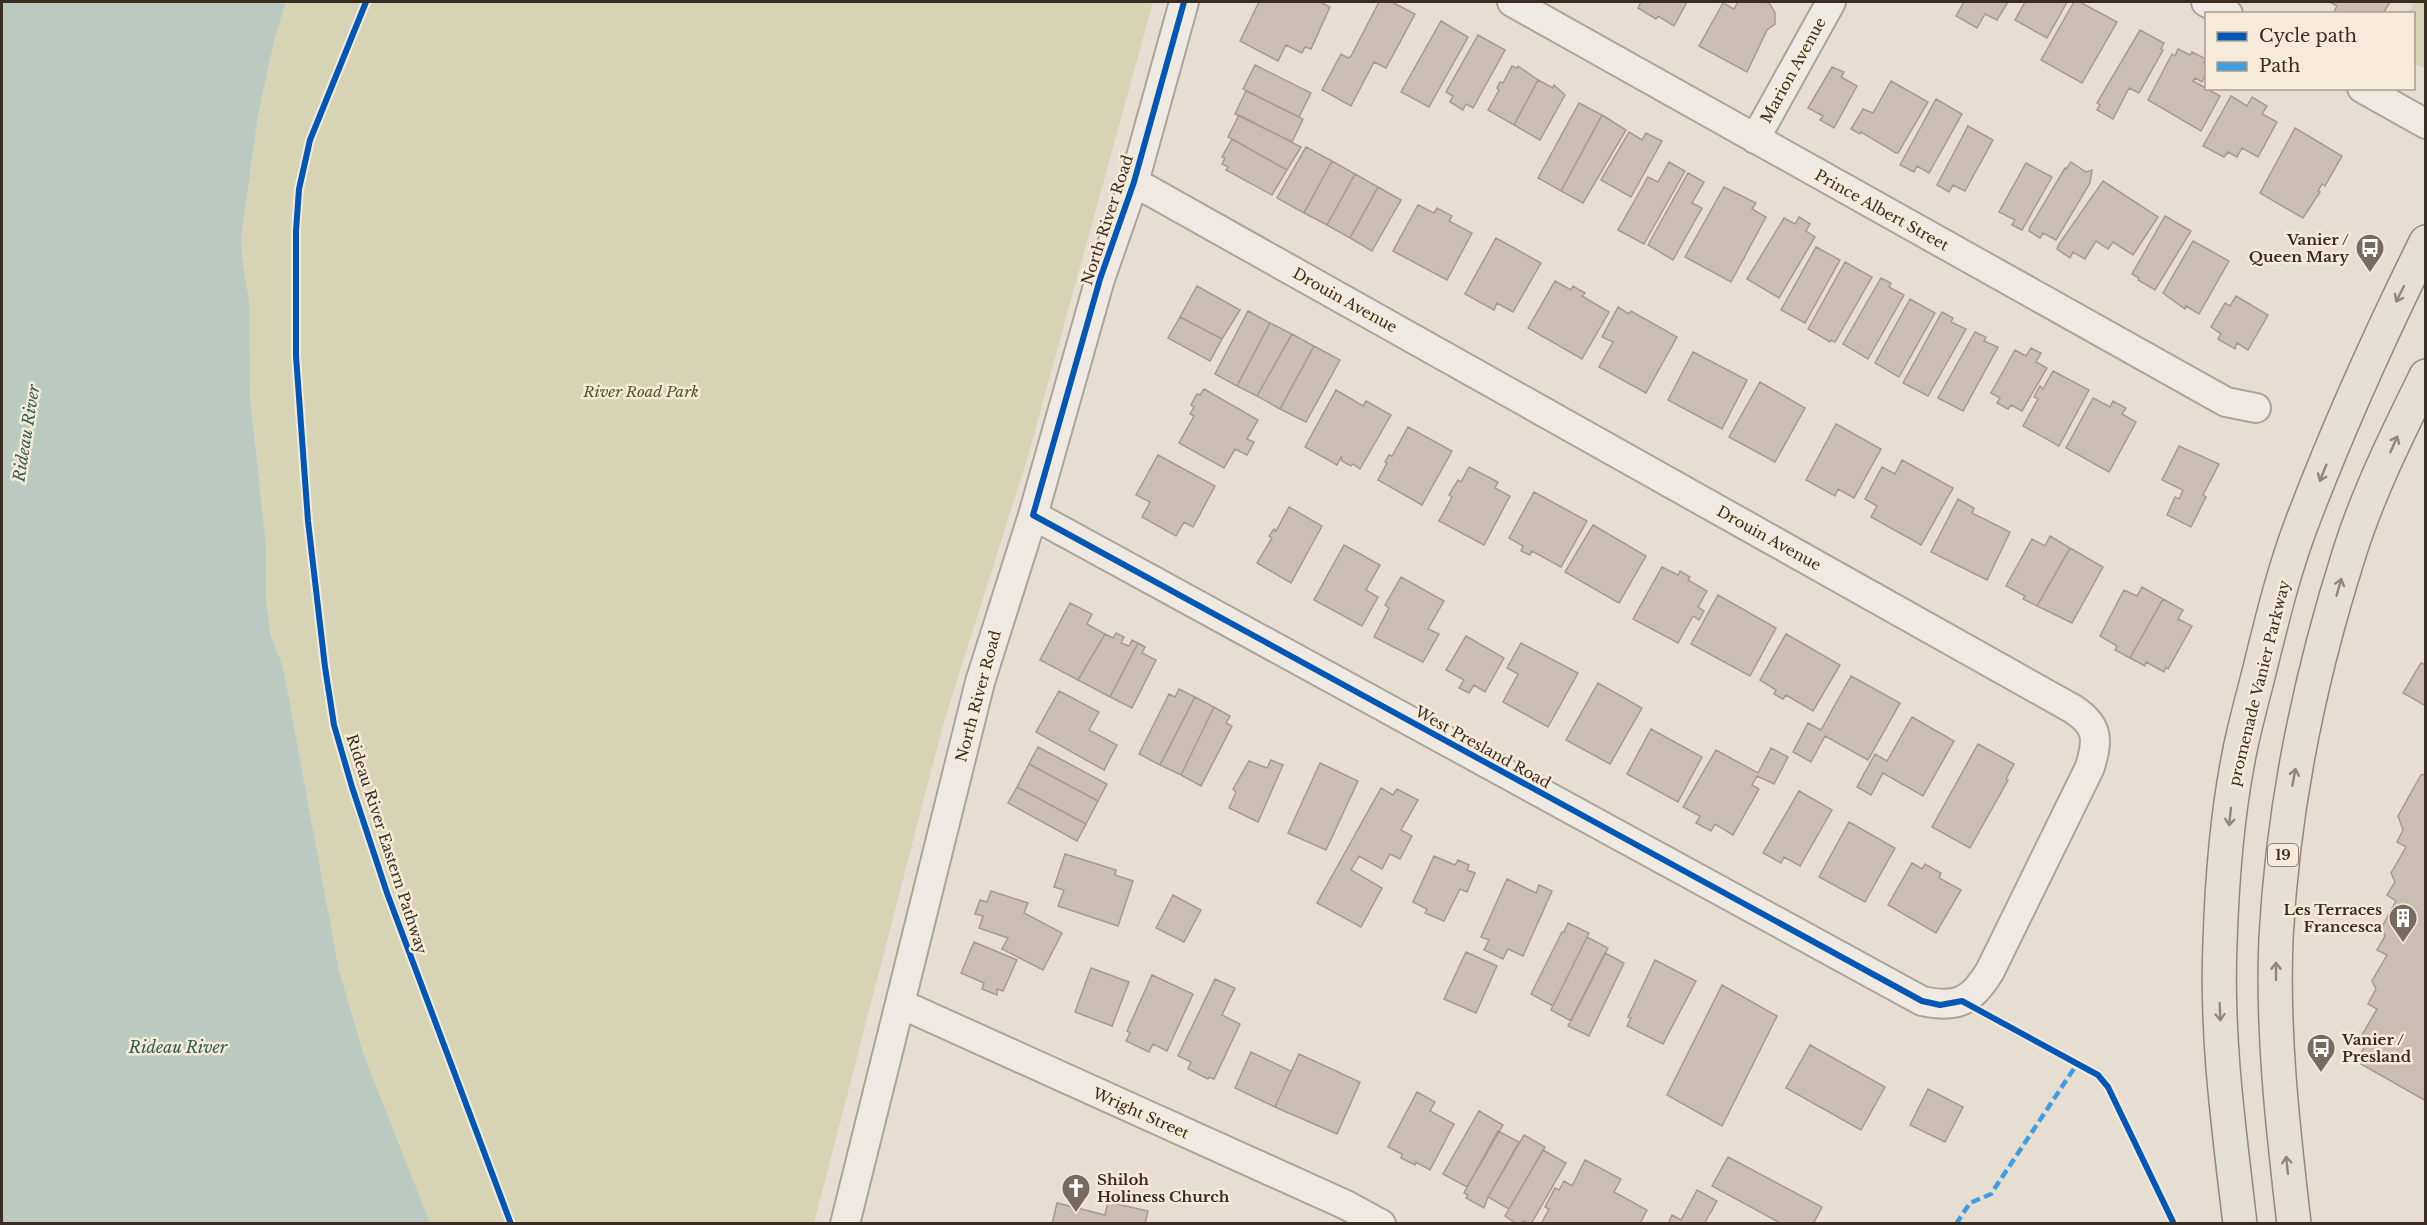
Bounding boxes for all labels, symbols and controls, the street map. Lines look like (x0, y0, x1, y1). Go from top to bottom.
legend (2205, 12, 2415, 90)
street label: Marion Avenue (1756, 14, 1830, 126)
text: Cycle path (2259, 25, 2357, 47)
text: Path (2259, 55, 2300, 77)
street label: North River Road (1077, 153, 1137, 287)
street label: Prince Albert Street (1812, 165, 1953, 255)
place label: Vanier / Queen Mary (2249, 230, 2349, 266)
bus stop icon: Vanier / Queen Mary (2354, 232, 2386, 274)
street label: Drouin Avenue (1289, 263, 1401, 337)
one-way arrow (2394, 285, 2405, 303)
water label: Rideau River (8, 382, 44, 484)
park label: River Road Park (582, 382, 699, 401)
one-way arrow (2389, 435, 2400, 453)
one-way arrow (2317, 463, 2328, 482)
street label: Drouin Avenue (1713, 501, 1825, 575)
street label: promenade Vanier Parkway (2224, 578, 2294, 788)
one-way arrow (2334, 578, 2346, 597)
street label: North River Road (951, 628, 1005, 764)
street label: West Presland Road (1411, 701, 1554, 792)
street label: Rideau River Eastern Pathway (342, 732, 432, 957)
one-way arrow (2289, 768, 2300, 787)
one-way arrow (2224, 807, 2235, 827)
road number: 19 (2268, 844, 2298, 866)
place label: Les Terraces Francesca (2284, 900, 2382, 936)
building icon: Les Terraces Francesca (2387, 902, 2419, 944)
one-way arrow (2270, 961, 2282, 981)
one-way arrow (2214, 1002, 2226, 1022)
place label: Vanier / Presland (2341, 1030, 2412, 1066)
bus stop icon: Vanier / Presland (2305, 1032, 2337, 1074)
water label: Rideau River (128, 1037, 228, 1057)
street label: Wright Street (1089, 1083, 1192, 1143)
one-way arrow (2281, 1156, 2292, 1176)
place label: Shiloh Holiness Church (1097, 1170, 1230, 1206)
church icon: Shiloh Holiness Church (1060, 1172, 1092, 1214)

